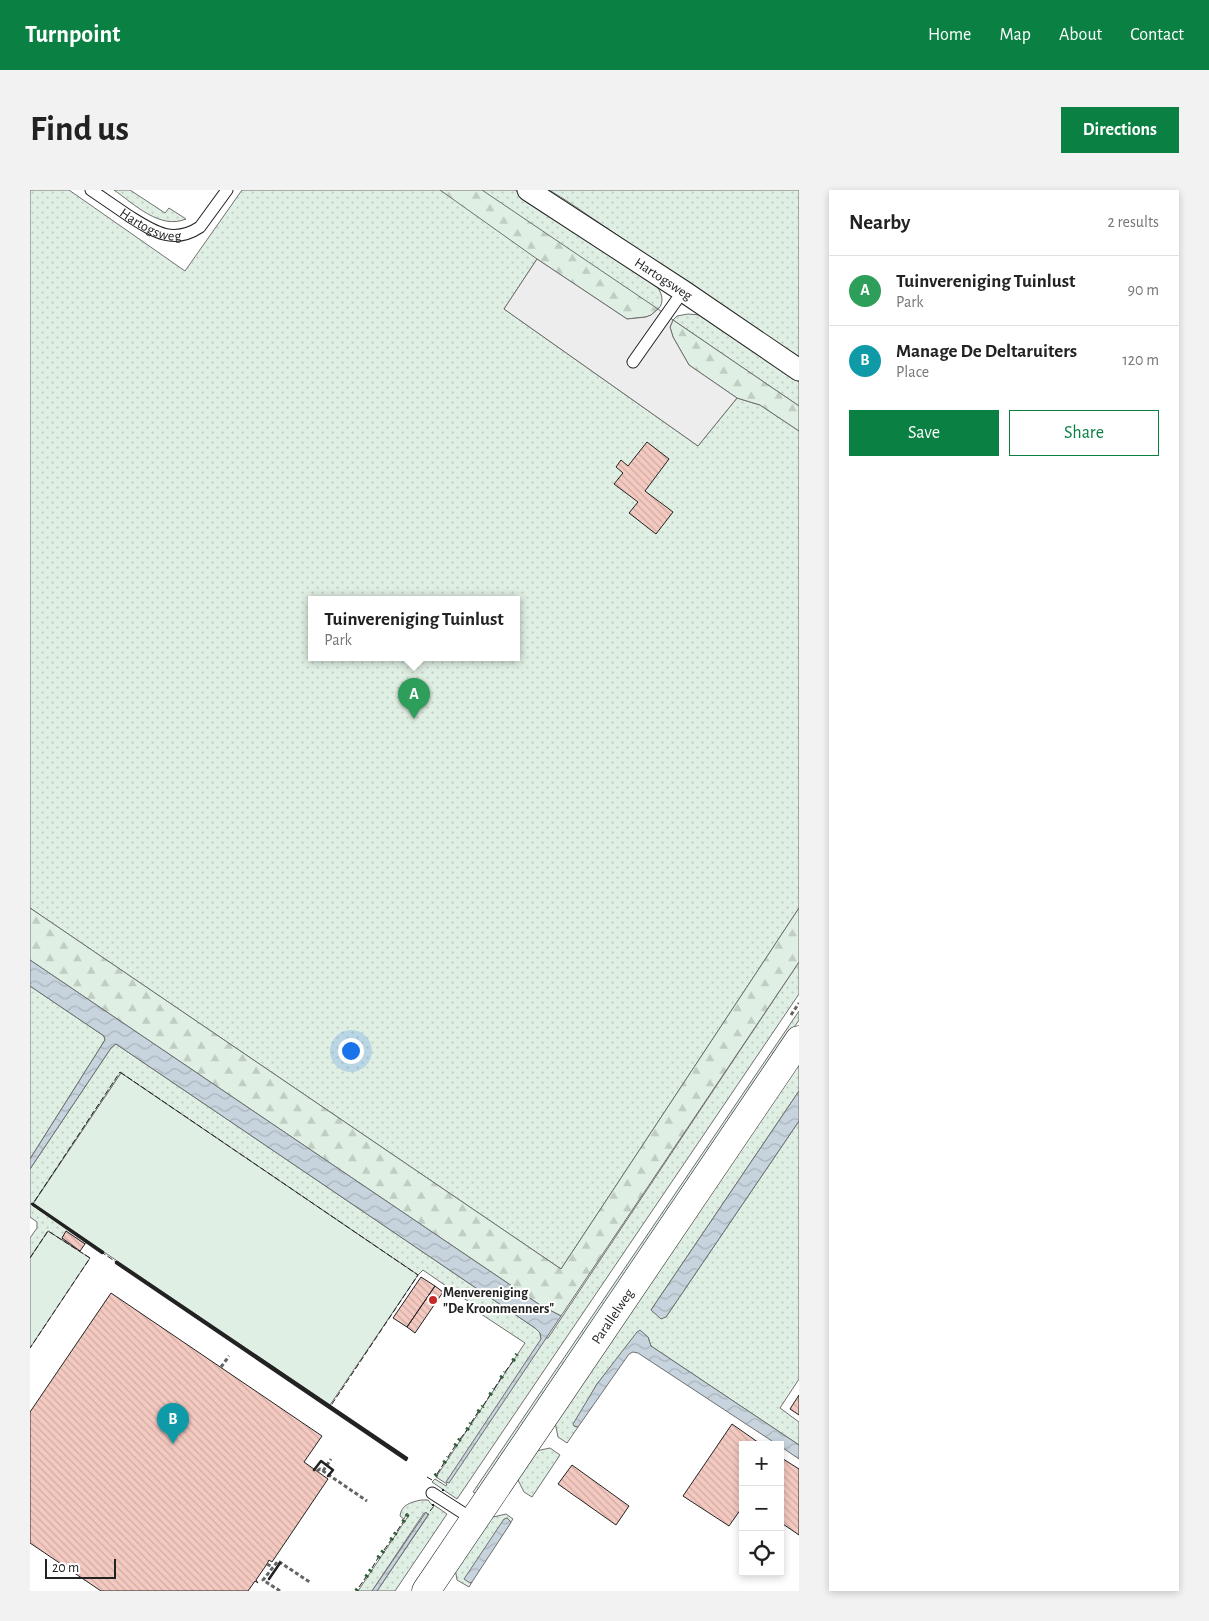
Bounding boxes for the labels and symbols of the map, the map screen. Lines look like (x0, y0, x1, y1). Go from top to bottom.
street label: Hartogsweg (117, 206, 182, 244)
street label: Hartogsweg (632, 255, 695, 303)
pin: A (398, 678, 430, 719)
your location (338, 1038, 364, 1064)
place label: Menvereniging "De Kroonmenners" (443, 1286, 554, 1316)
street label: Parallelweg (589, 1286, 637, 1347)
marker: Menvereniging "De Kroonmenners" (427, 1294, 439, 1306)
pin: B (157, 1403, 189, 1444)
scale bar (45, 1556, 116, 1579)

